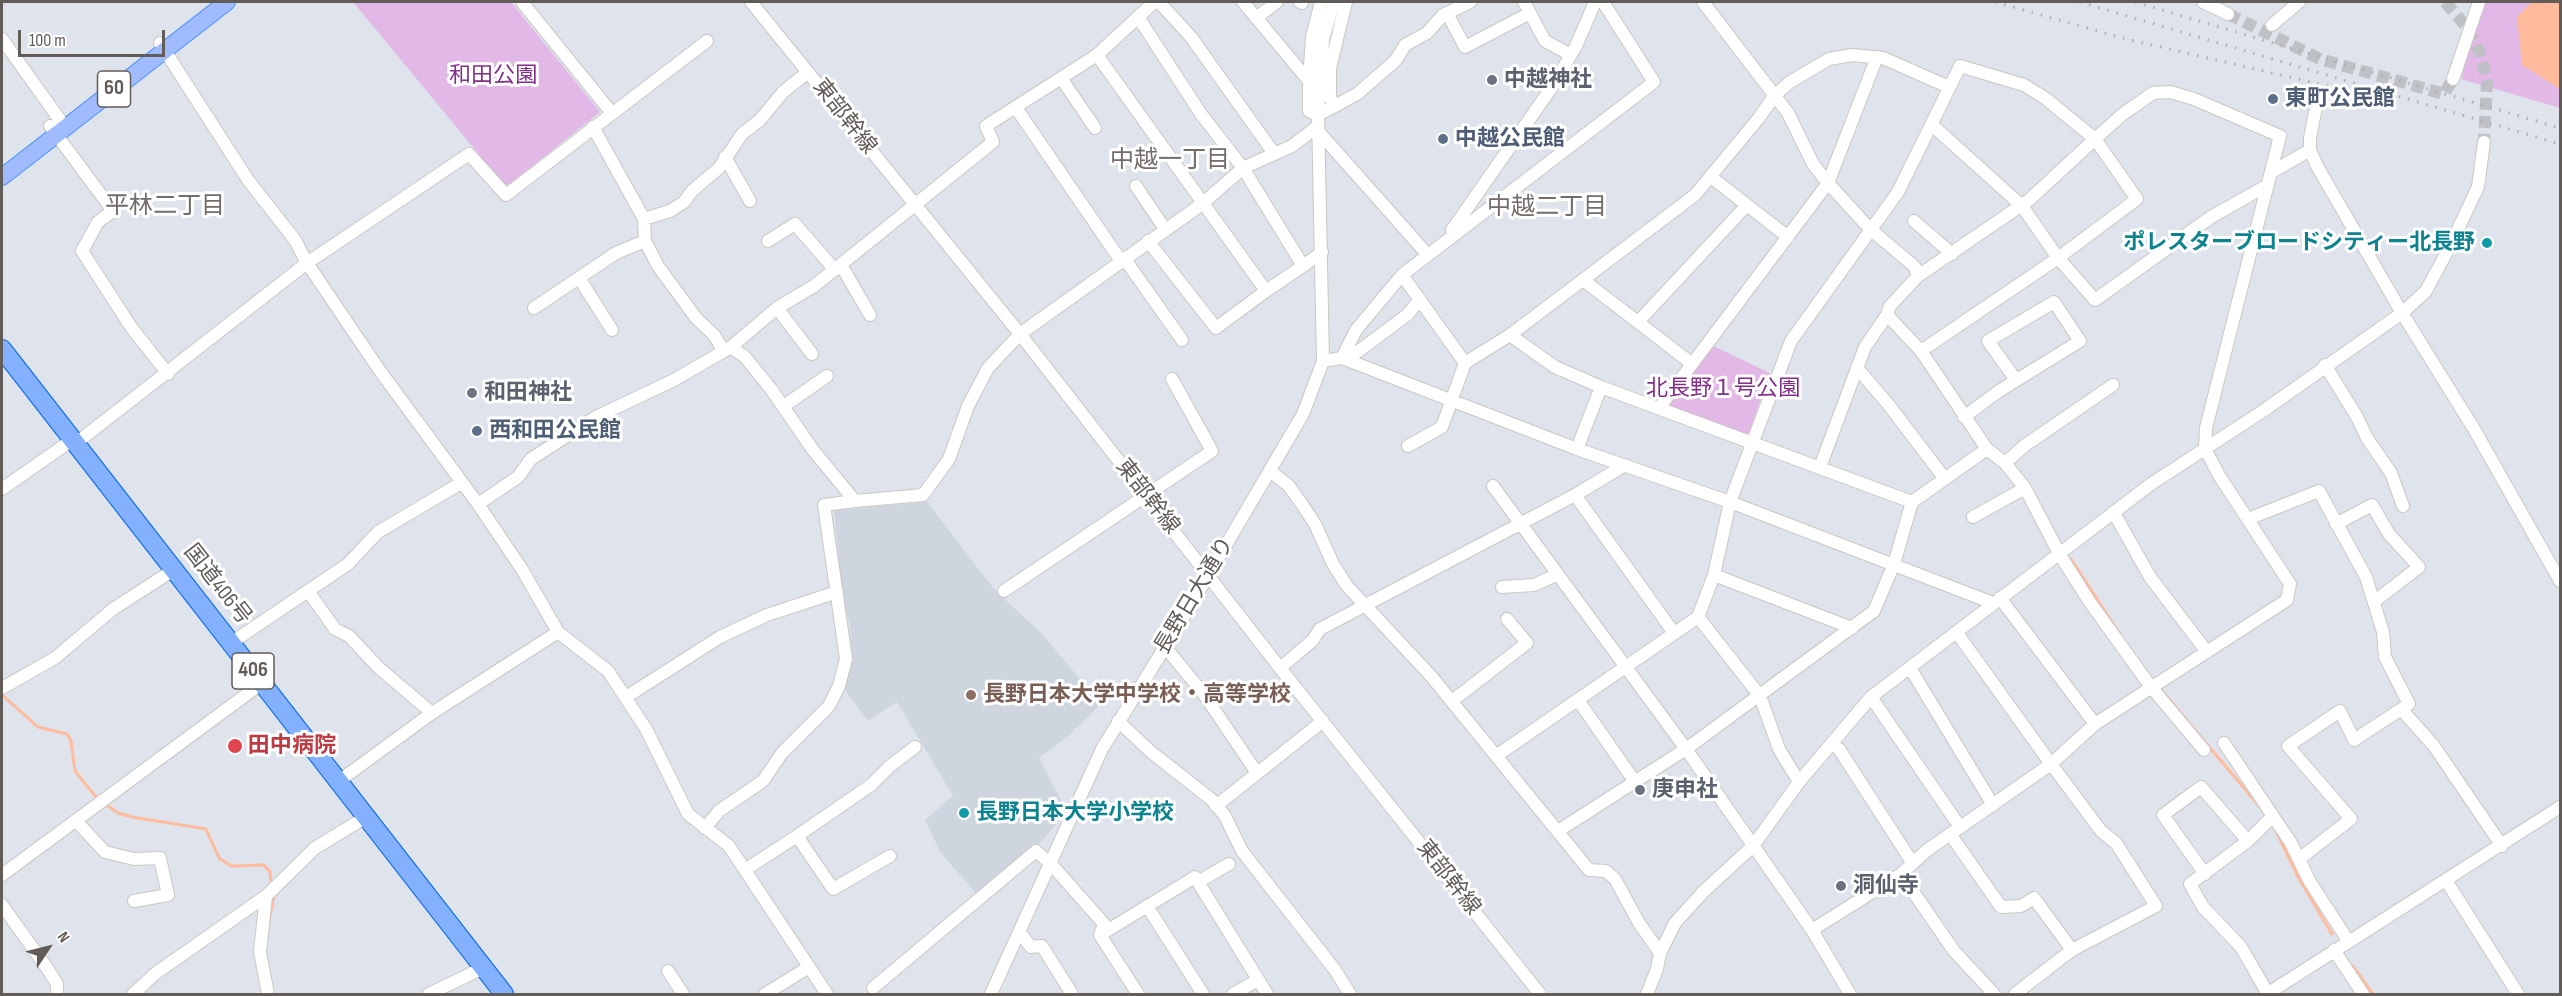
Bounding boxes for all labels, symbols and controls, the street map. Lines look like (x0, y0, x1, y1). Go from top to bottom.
scale bar (21, 18, 168, 56)
text: 100 m (29, 30, 66, 51)
park label: 和田公園 (449, 63, 537, 89)
place label: 中越神社 (1504, 67, 1592, 93)
road number: 60 (98, 71, 130, 107)
marker: 中越神社 (1485, 73, 1499, 87)
street label: 東部幹線 (807, 74, 881, 160)
place label: 東町公民館 (2285, 86, 2395, 112)
marker: 東町公民館 (2266, 92, 2280, 106)
place label: 中越公民館 (1455, 126, 1565, 152)
marker: 中越公民館 (1436, 132, 1450, 146)
district label: 中越一丁目 (1110, 147, 1230, 175)
district label: 平林二丁目 (105, 193, 225, 221)
district label: 中越二丁目 (1487, 194, 1607, 222)
place label: ポレスターブロードシティー北長野 (2123, 230, 2475, 256)
marker: ポレスターブロードシティー北長野 (2480, 236, 2494, 250)
park label: 北長野１号公園 (1646, 376, 1800, 402)
place label: 和田神社 (484, 380, 572, 406)
marker: 和田神社 (465, 386, 479, 400)
place label: 西和田公民館 (489, 418, 621, 444)
marker: 西和田公民館 (470, 424, 484, 438)
street label: 東部幹線 (1110, 454, 1184, 540)
street label: 長野日大通り (1150, 533, 1240, 659)
street label: 国道406号 (177, 540, 257, 630)
road number: 406 (232, 653, 274, 689)
place label: 長野日本大学中学校・高等学校 (983, 682, 1291, 708)
marker: 長野日本大学中学校・高等学校 (964, 688, 978, 702)
place label: 田中病院 (248, 733, 336, 759)
marker: 田中病院 (226, 737, 244, 755)
place label: 庚申社 (1652, 777, 1718, 803)
marker: 庚申社 (1633, 783, 1647, 797)
place label: 長野日本大学小学校 (976, 800, 1174, 826)
marker: 長野日本大学小学校 (957, 806, 971, 820)
street label: 東部幹線 (1411, 835, 1485, 921)
place label: 洞仙寺 (1853, 873, 1919, 899)
marker: 洞仙寺 (1834, 879, 1848, 893)
north arrow (18, 918, 78, 978)
text: N (53, 928, 73, 946)

